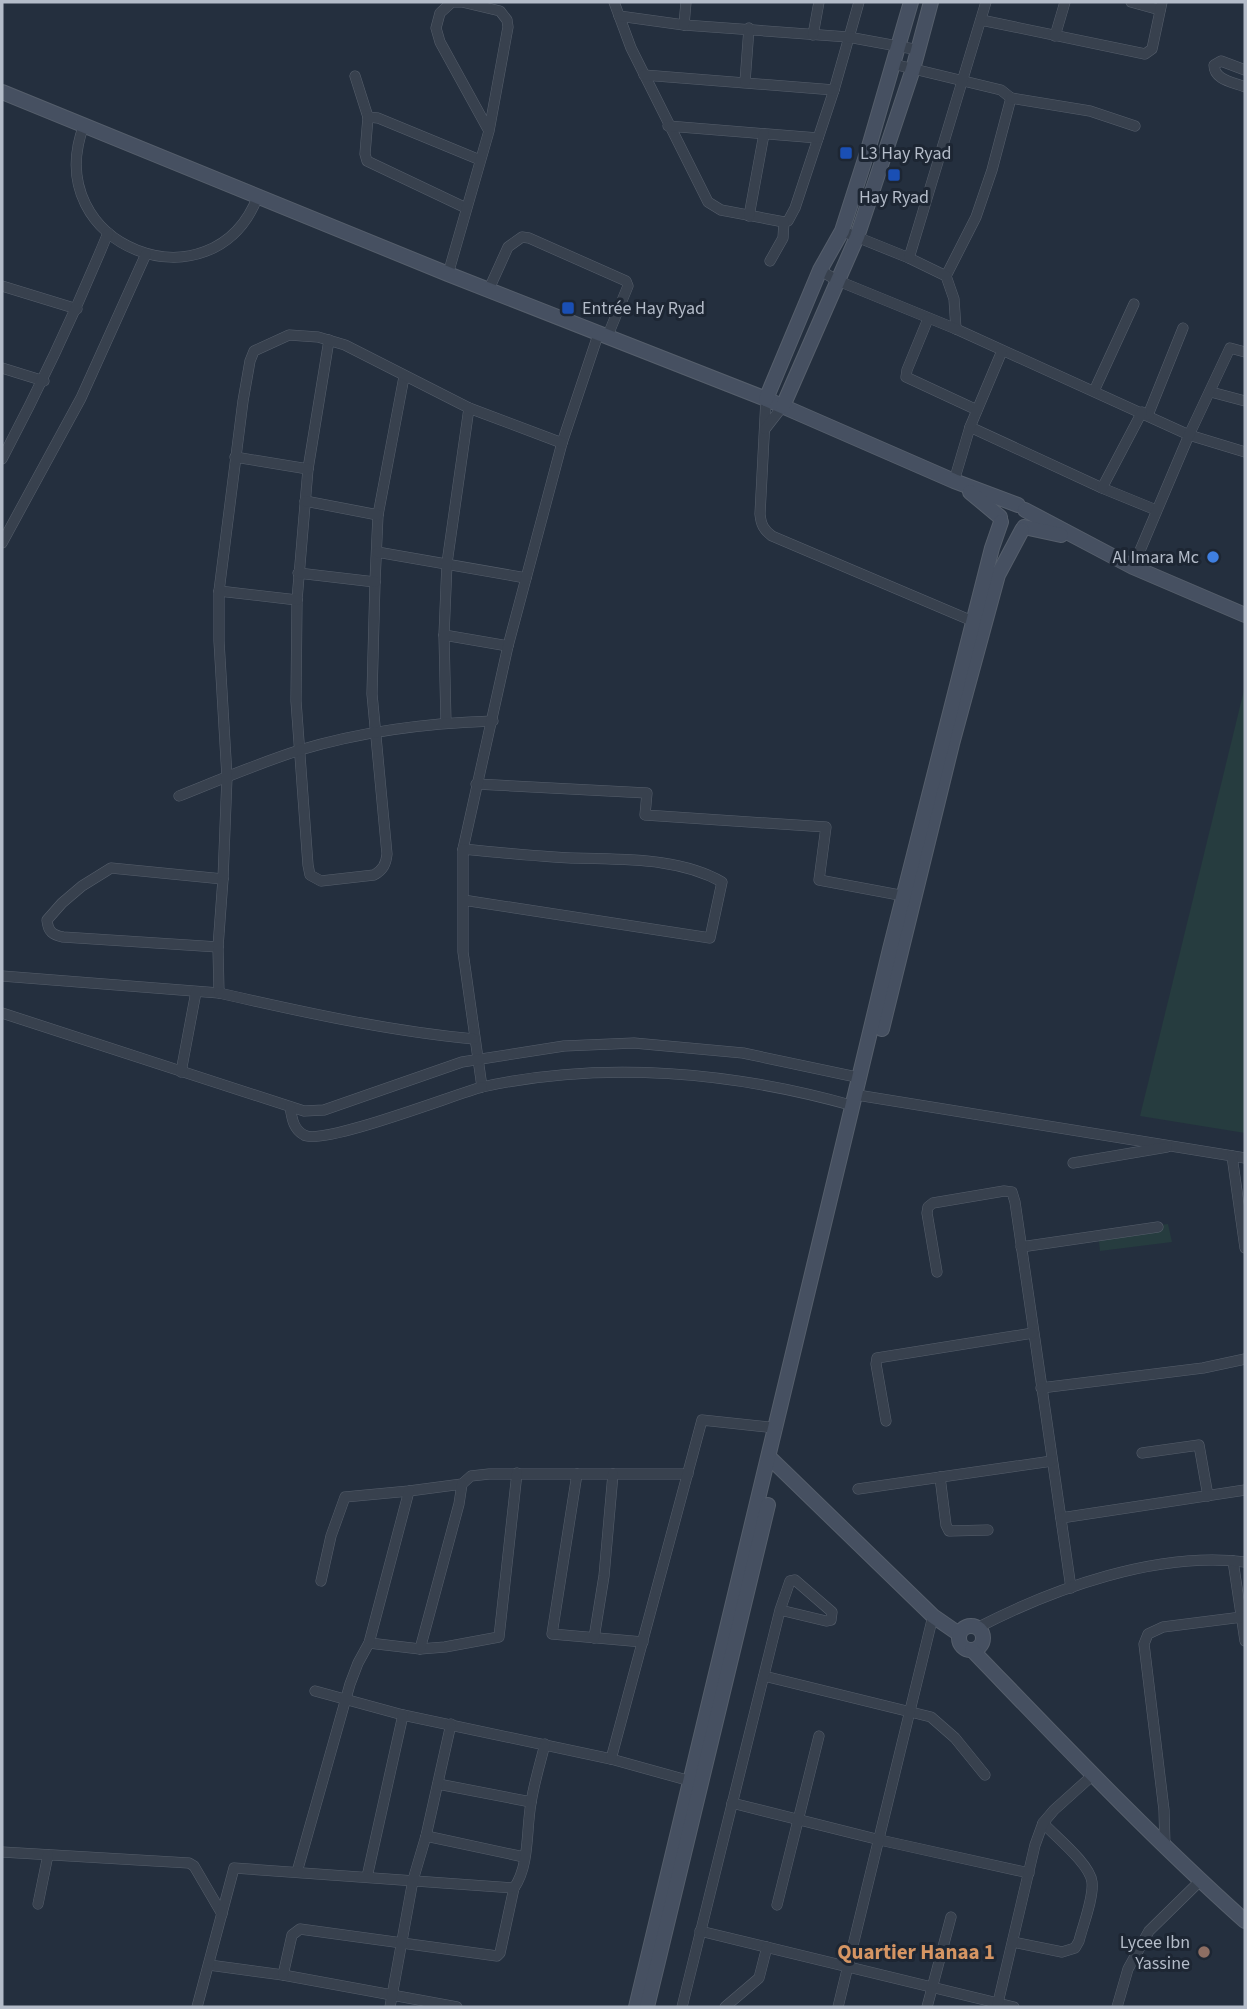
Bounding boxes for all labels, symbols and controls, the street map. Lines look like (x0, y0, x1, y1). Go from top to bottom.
place label: L3 Hay Ryad (860, 141, 951, 166)
marker: L3 Hay Ryad (838, 145, 854, 161)
marker: Hay Ryad (886, 167, 902, 183)
place label: Hay Ryad (859, 185, 929, 210)
place label: Entrée Hay Ryad (582, 296, 705, 321)
marker: Entrée Hay Ryad (560, 300, 576, 316)
place label: Al Imara Mc (1113, 545, 1199, 570)
marker: Al Imara Mc (1205, 549, 1221, 565)
place label: Lycee Ibn Yassine (1120, 1930, 1190, 1976)
district label: Quartier Hanaa 1 (837, 1937, 995, 1967)
marker: Lycee Ibn Yassine (1196, 1944, 1212, 1960)

